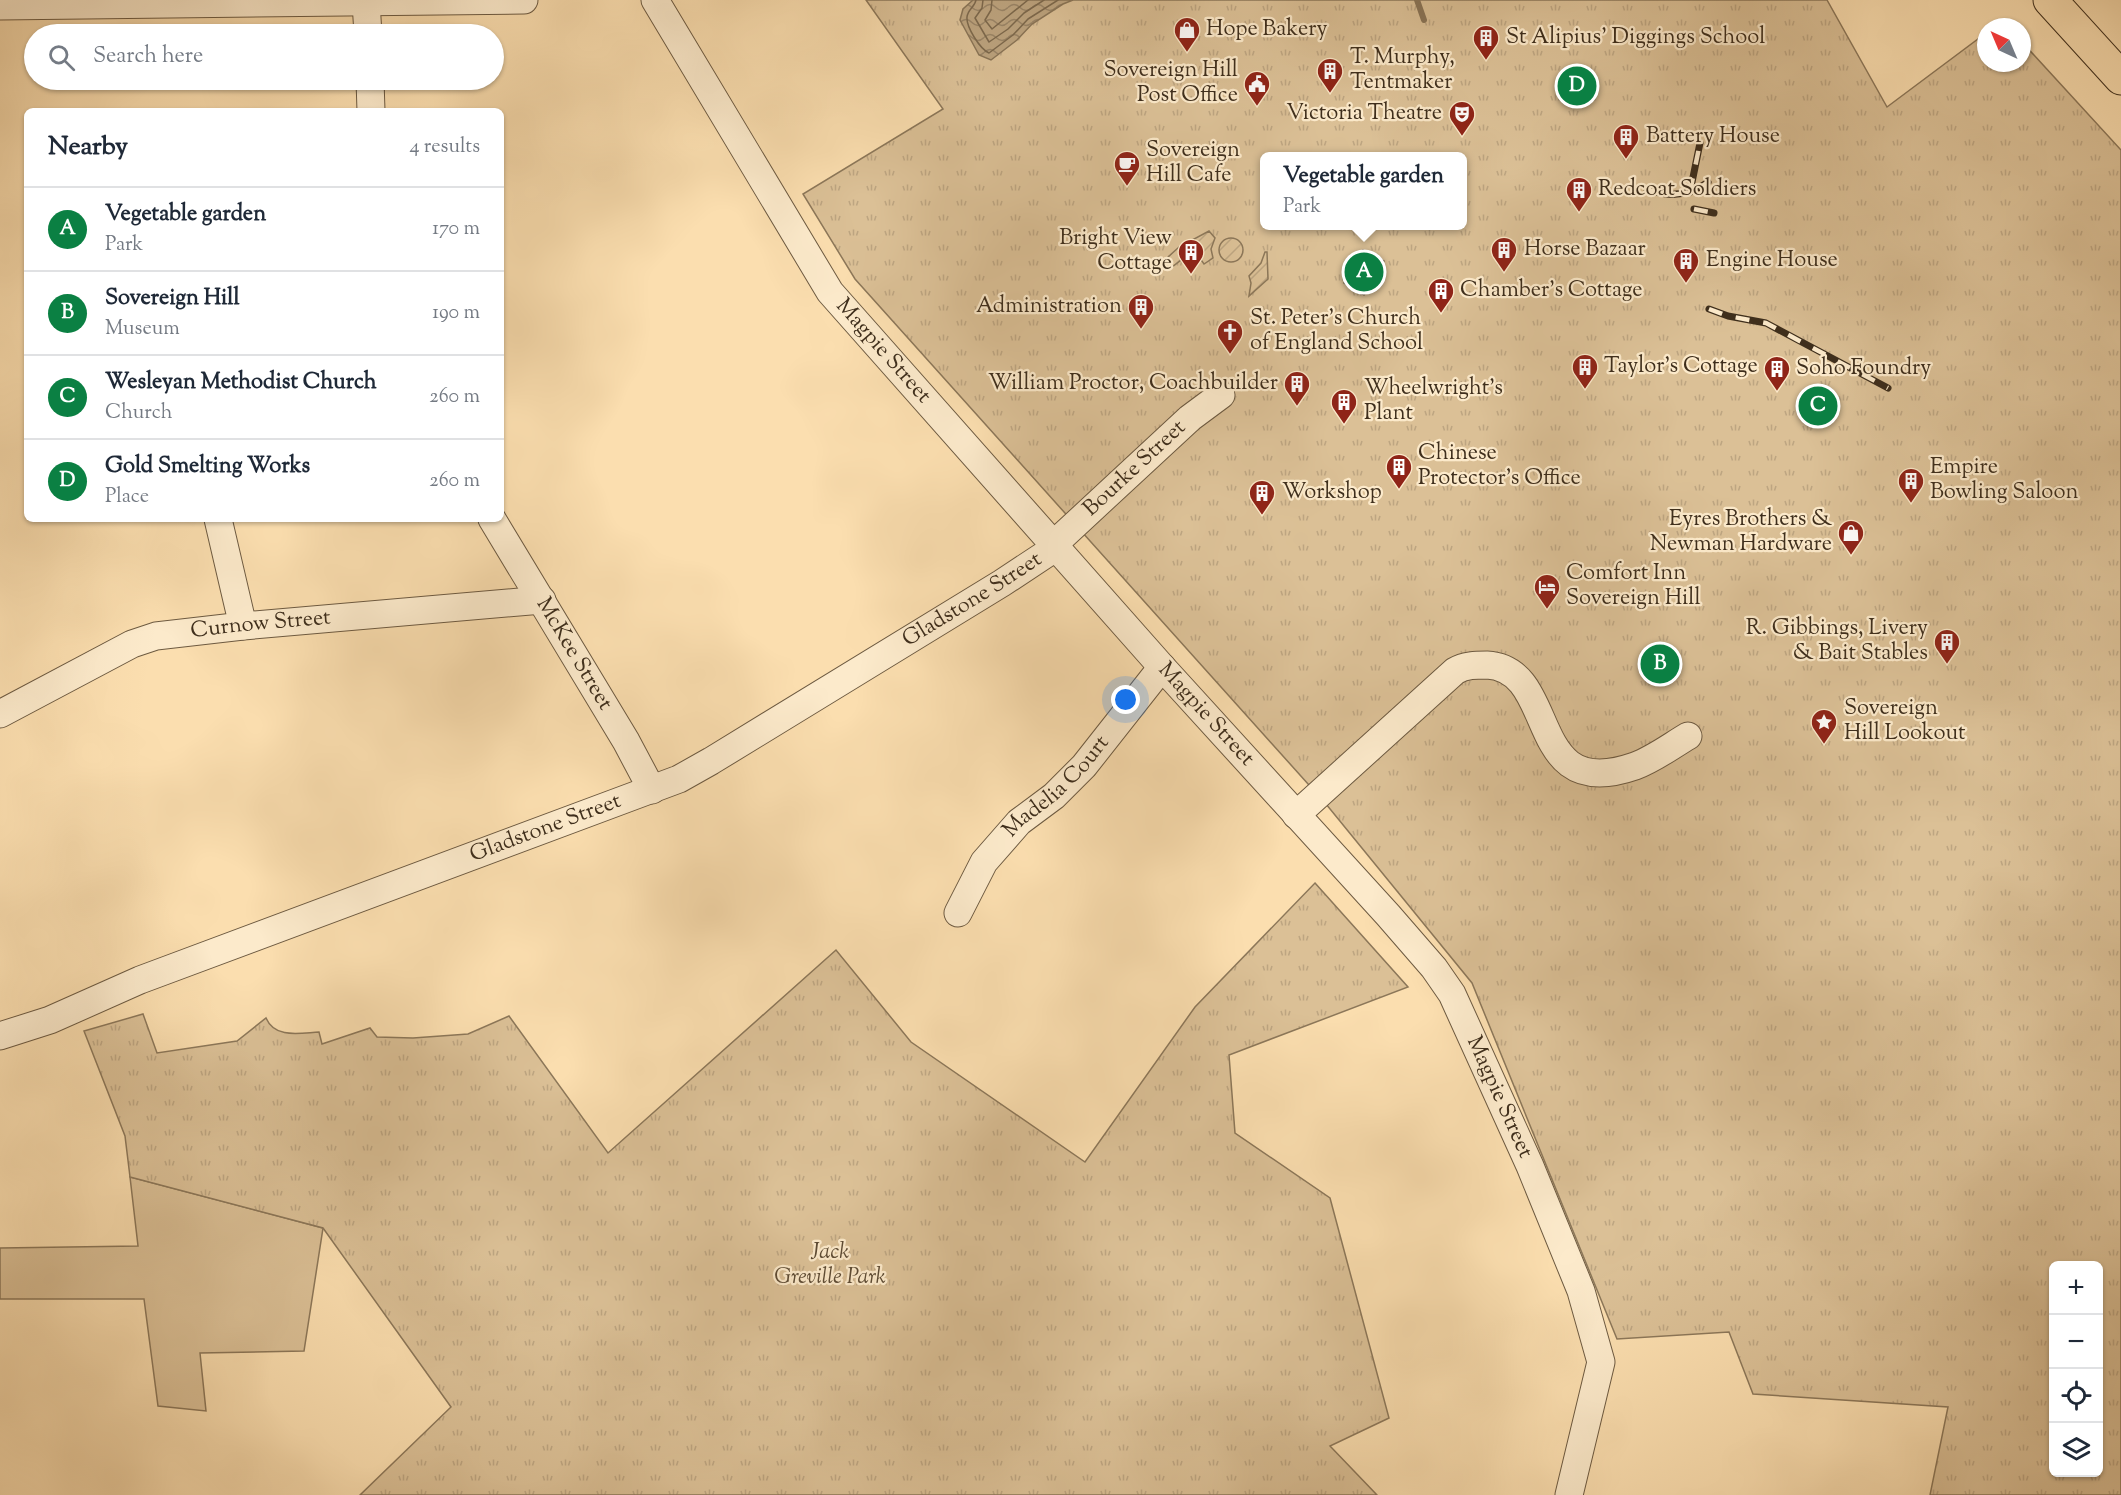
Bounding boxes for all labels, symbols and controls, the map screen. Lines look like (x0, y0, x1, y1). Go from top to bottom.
place label: Hope Bakery (1206, 14, 1327, 46)
shop icon: Hope Bakery (1172, 15, 1202, 53)
north arrow (1977, 18, 2031, 72)
place label: St Alipius’ Diggings School (1506, 22, 1765, 54)
building icon: St Alipius’ Diggings School (1471, 23, 1501, 61)
search box (24, 24, 504, 90)
icon: search (45, 41, 78, 74)
text: Search here (93, 41, 203, 73)
place label: T. Murphy, Tentmaker (1350, 42, 1455, 99)
place label: Sovereign Hill Post Office (1103, 55, 1238, 112)
building icon: T. Murphy, Tentmaker (1315, 56, 1345, 94)
pin: D (1558, 64, 1596, 109)
public building icon: Sovereign Hill Post Office (1242, 69, 1272, 107)
place label: Victoria Theatre (1286, 98, 1442, 130)
theatre icon: Victoria Theatre (1447, 99, 1477, 137)
place label: Battery House (1646, 121, 1780, 153)
building icon: Battery House (1611, 122, 1641, 160)
text: Nearby (48, 129, 128, 166)
text: 4 results (409, 133, 480, 162)
place label: Sovereign Hill Cafe (1146, 135, 1240, 192)
cafe icon: Sovereign Hill Cafe (1112, 149, 1142, 187)
popup (1260, 152, 1467, 230)
text: Vegetable garden (1283, 161, 1444, 193)
place label: Redcoat Soldiers (1598, 174, 1756, 206)
building icon: Redcoat Soldiers (1564, 175, 1594, 213)
text: Park (1283, 193, 1321, 222)
text: Vegetable garden (105, 199, 266, 231)
text: A (59, 215, 76, 244)
text: 170 m (432, 215, 480, 244)
place label: Bright View Cottage (1059, 223, 1173, 280)
text: Park (105, 231, 143, 260)
place label: Horse Bazaar (1524, 234, 1646, 266)
building icon: Horse Bazaar (1489, 235, 1519, 273)
building icon: Bright View Cottage (1176, 237, 1206, 275)
place label: Engine House (1706, 245, 1838, 277)
building icon: Engine House (1671, 246, 1701, 284)
pin: A (1344, 250, 1384, 294)
place label: Chamber's Cottage (1460, 275, 1643, 307)
building icon: Chamber's Cottage (1426, 276, 1456, 314)
text: Sovereign Hill (105, 283, 240, 315)
place label: Administration (976, 291, 1122, 323)
street label: Magpie Street (827, 292, 938, 412)
building icon: Administration (1126, 292, 1156, 330)
text: B (61, 299, 74, 328)
text: 190 m (432, 299, 480, 328)
place label: St. Peter's Church of England School (1250, 303, 1423, 360)
text: Museum (105, 315, 180, 344)
church icon: St. Peter's Church of England School (1215, 317, 1245, 355)
place label: Taylor's Cottage (1604, 351, 1758, 383)
building icon: Taylor's Cottage (1570, 352, 1600, 390)
place label: Soho Foundry (1796, 353, 1931, 385)
building icon: Soho Foundry (1762, 354, 1792, 392)
text: Wesleyan Methodist Church (105, 367, 377, 399)
place label: William Proctor, Coachbuilder (988, 368, 1278, 400)
building icon: William Proctor, Coachbuilder (1282, 369, 1312, 407)
place label: Wheelwright's Plant (1364, 373, 1503, 430)
text: C (59, 383, 76, 412)
text: 260 m (429, 383, 480, 412)
pin: C (1798, 384, 1838, 428)
building icon: Wheelwright's Plant (1329, 387, 1359, 425)
text: Church (105, 399, 172, 428)
street label: Bourke Street (1077, 413, 1194, 525)
place label: Chinese Protector's Office (1418, 438, 1581, 495)
text: Gold Smelting Works (105, 451, 310, 483)
building icon: Chinese Protector's Office (1384, 452, 1414, 490)
place label: Empire Bowling Saloon (1930, 452, 2078, 509)
building icon: Empire Bowling Saloon (1896, 466, 1926, 504)
text: D (60, 467, 75, 496)
text: 260 m (429, 467, 480, 496)
place label: Workshop (1282, 477, 1382, 509)
building icon: Workshop (1247, 478, 1277, 516)
text: Place (105, 483, 149, 512)
place label: Eyres Brothers & Newman Hardware (1650, 504, 1832, 561)
shop icon: Eyres Brothers & Newman Hardware (1836, 518, 1866, 556)
street label: Gladstone Street (897, 544, 1049, 656)
place label: Comfort Inn Sovereign Hill (1566, 558, 1701, 615)
hotel icon: Comfort Inn Sovereign Hill (1532, 572, 1562, 610)
street label: McKee Street (527, 592, 620, 717)
street label: Curnow Street (189, 602, 333, 648)
place label: R. Gibbings, Livery & Bait Stables (1746, 613, 1928, 670)
building icon: R. Gibbings, Livery & Bait Stables (1932, 627, 1962, 665)
pin: B (1640, 642, 1680, 686)
street label: Magpie Street (1150, 656, 1262, 774)
your location (1111, 685, 1140, 714)
place label: Sovereign Hill Lookout (1844, 693, 1966, 750)
place icon: Sovereign Hill Lookout (1809, 707, 1839, 745)
street label: Madelia Court (996, 729, 1118, 845)
street label: Gladstone Street (466, 786, 626, 872)
street label: Magpie Street (1457, 1031, 1541, 1164)
park label: Jack Greville Park (774, 1237, 886, 1294)
map controls (2049, 1261, 2103, 1477)
button: + (2049, 1261, 2103, 1315)
button: − (2049, 1315, 2103, 1369)
button: locate (2049, 1369, 2103, 1423)
button: layers (2049, 1423, 2103, 1477)

